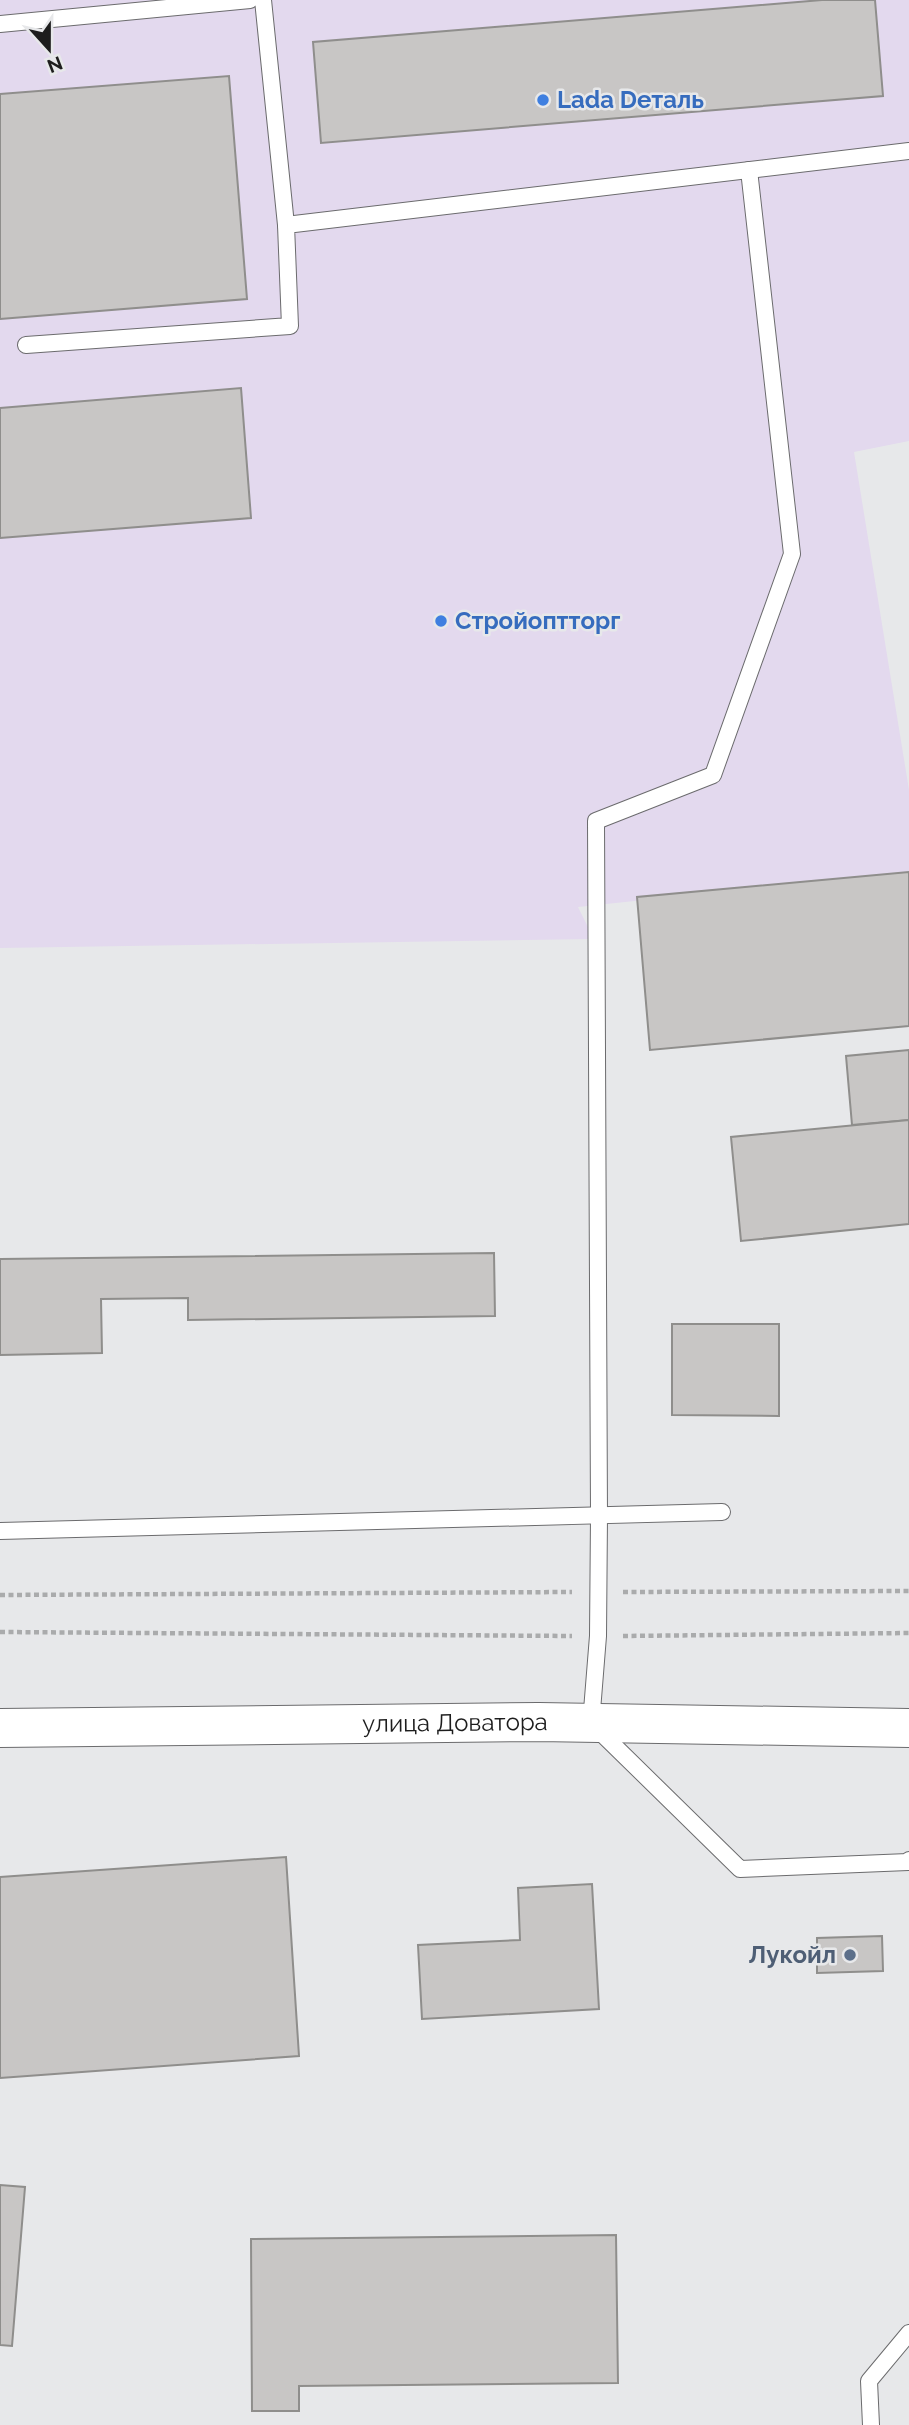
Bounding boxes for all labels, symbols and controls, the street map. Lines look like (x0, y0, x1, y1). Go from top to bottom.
north arrow (14, 14, 84, 84)
text: N (44, 52, 66, 78)
place label: Lada Dеталь (557, 85, 704, 114)
marker: Lada Dеталь (535, 92, 551, 108)
place label: Стройоптторг (455, 606, 620, 635)
marker: Стройоптторг (433, 613, 449, 629)
street label: улица Доватора (362, 1707, 548, 1738)
place label: Лукойл (749, 1940, 836, 1969)
marker: Лукойл (842, 1947, 858, 1963)

